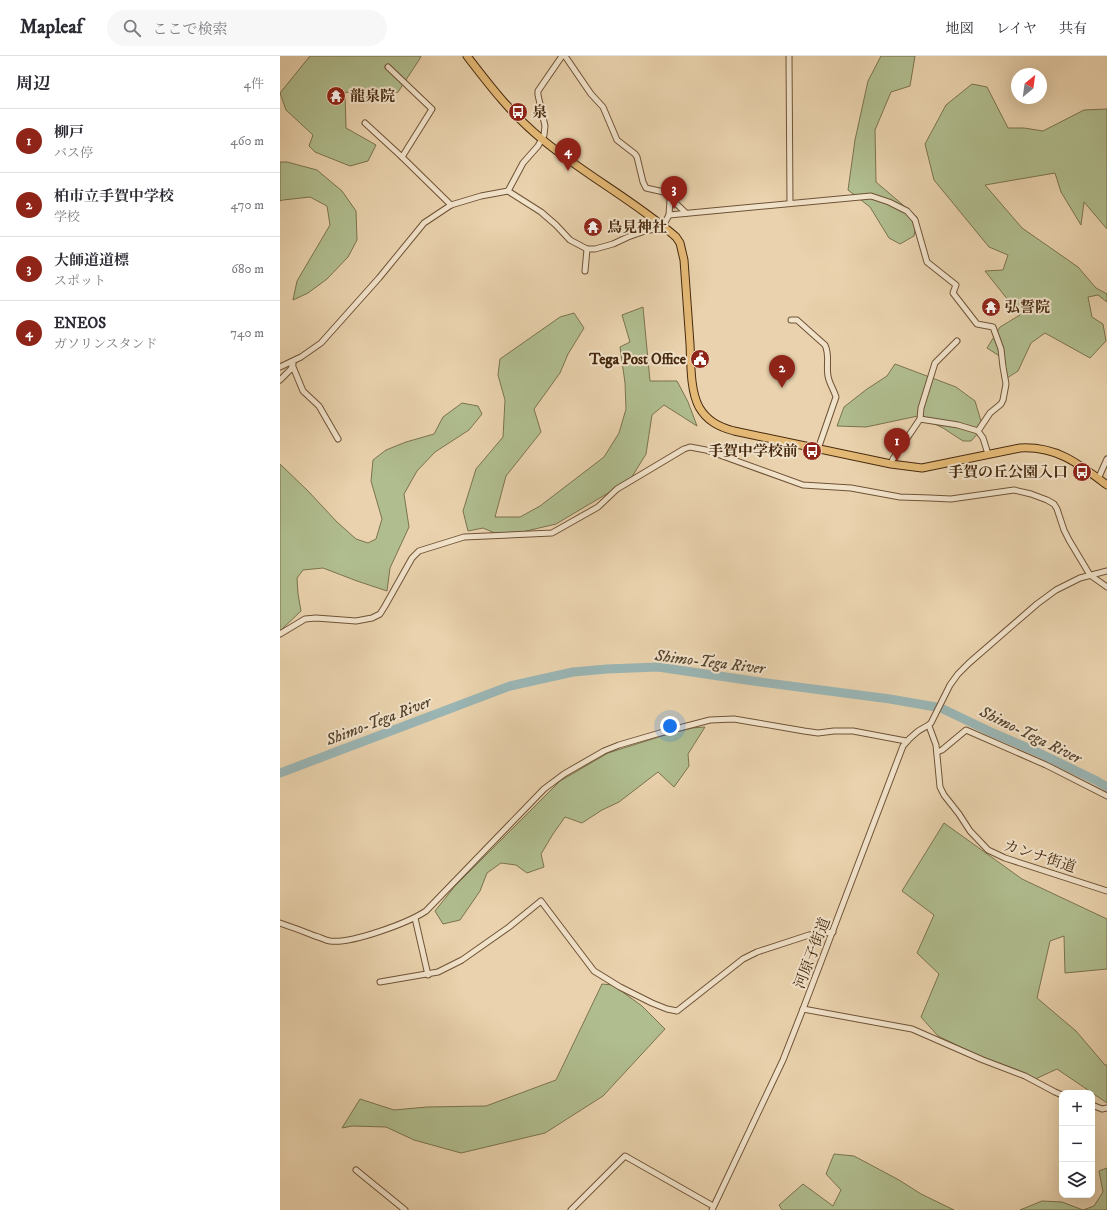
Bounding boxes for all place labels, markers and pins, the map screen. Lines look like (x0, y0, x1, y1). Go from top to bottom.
temple icon: 龍泉院 (325, 85, 347, 107)
place label: 龍泉院 (350, 87, 395, 106)
bus stop icon: 泉 (507, 101, 529, 123)
place label: 泉 (532, 103, 547, 122)
pin: 4 (555, 138, 581, 171)
pin: 3 (661, 176, 687, 209)
temple icon: 鳥見神社 (582, 216, 604, 238)
place label: 鳥見神社 (607, 218, 667, 237)
temple icon: 弘誓院 (980, 296, 1002, 318)
place label: 弘誓院 (1005, 298, 1050, 317)
public building icon: Tega Post Office (689, 348, 711, 370)
place label: Tega Post Office (588, 350, 687, 369)
pin: 2 (769, 355, 795, 388)
pin: 1 (884, 428, 910, 461)
bus stop icon: 手賀中学校前 (801, 440, 823, 462)
place label: 手賀中学校前 (708, 442, 798, 461)
bus stop icon: 手賀の丘公園入口 (1071, 461, 1093, 483)
place label: 手賀の丘公園入口 (948, 463, 1068, 482)

